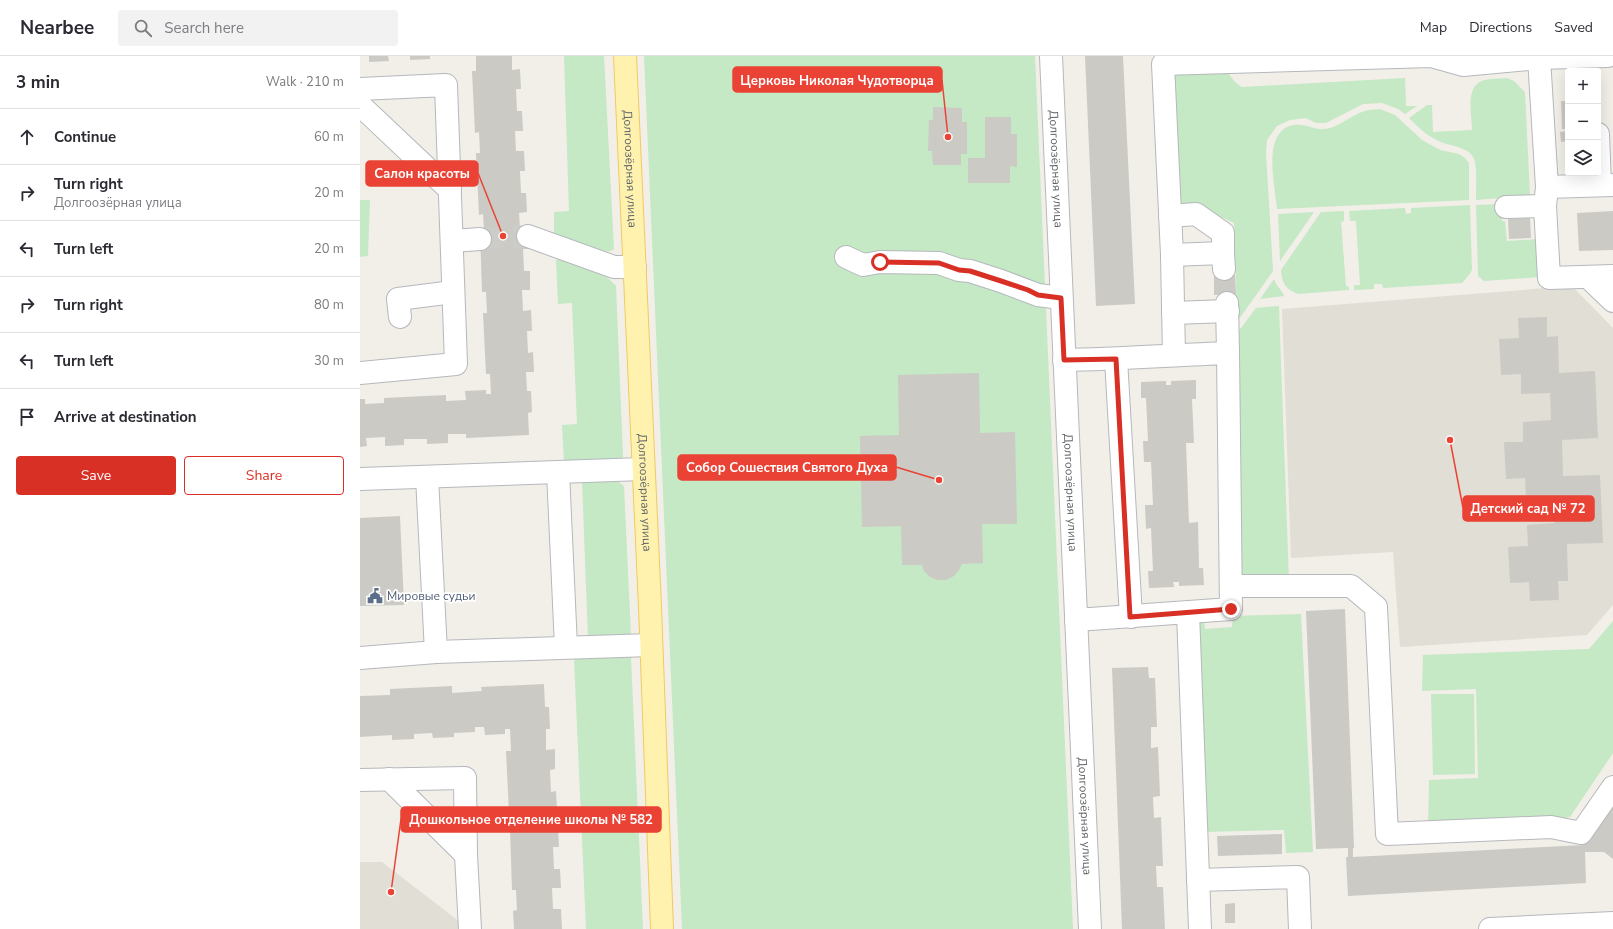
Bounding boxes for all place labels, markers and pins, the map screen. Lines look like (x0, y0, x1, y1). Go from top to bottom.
callout: Церковь Николая Чудотворца (733, 67, 942, 92)
callout: Салон красоты (366, 161, 478, 186)
callout: Собор Сошествия Святого Духа (678, 455, 896, 480)
callout: Детский сад № 72 (1463, 496, 1594, 521)
public building icon: Мировые судьи (366, 587, 384, 605)
place label: Мировые судьи (387, 588, 475, 604)
callout: Дошкольное отделение школы № 582 (401, 807, 661, 832)

